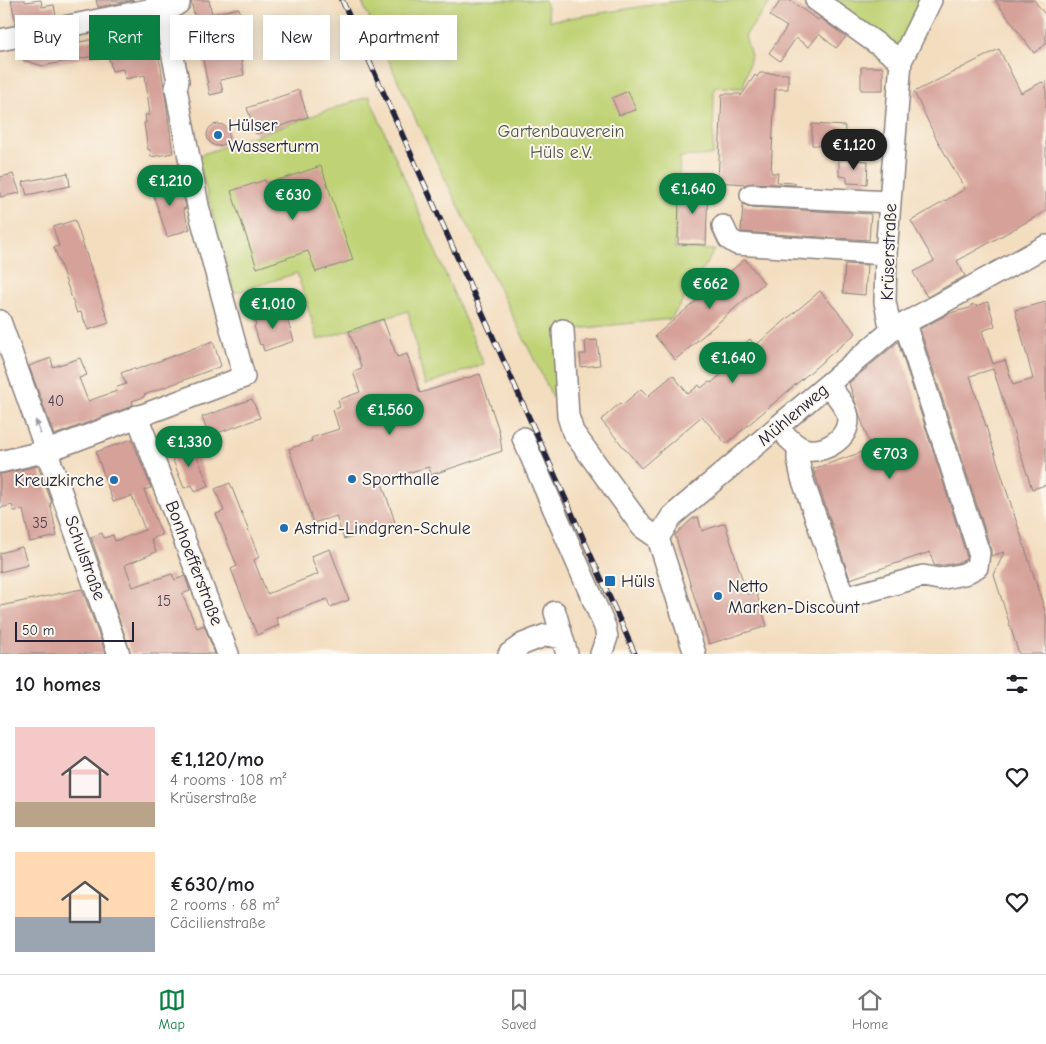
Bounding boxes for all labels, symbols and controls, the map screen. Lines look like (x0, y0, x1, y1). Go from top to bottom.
chip: Buy (15, 15, 79, 60)
chip: Rent (89, 15, 160, 60)
chip: Filters (170, 15, 253, 60)
chip: New (263, 15, 330, 60)
chip: Apartment (340, 15, 457, 60)
place label: Hülser Wasserturm (228, 115, 319, 157)
park label: Gartenbauverein Hüls e.V. (497, 121, 625, 163)
pin: €1,120 (813, 128, 895, 171)
marker: Hülser Wasserturm (212, 129, 224, 141)
text: €1,120 (832, 136, 876, 154)
pin: €1,210 (129, 164, 211, 207)
text: €1,210 (148, 172, 192, 190)
pin: €1,640 (652, 172, 734, 215)
pin: €630 (263, 178, 323, 221)
text: €1,640 (670, 180, 716, 198)
text: €630 (275, 186, 311, 204)
street label: Krüserstraße (877, 203, 901, 301)
pin: €662 (680, 268, 740, 310)
text: €662 (692, 275, 728, 293)
pin: €1,010 (232, 288, 314, 330)
text: €1,010 (251, 295, 295, 313)
pin: €1,640 (692, 342, 774, 384)
text: €1,640 (710, 349, 756, 367)
street label: Mühlenweg (753, 379, 833, 451)
house number: 40 (48, 392, 64, 410)
pin: €1,560 (349, 394, 431, 436)
text: €1,560 (367, 401, 413, 419)
one-way arrow (34, 419, 41, 434)
pin: €1,330 (148, 426, 230, 468)
text: €1,330 (166, 433, 212, 451)
pin: €703 (860, 438, 920, 480)
text: €703 (872, 445, 908, 463)
place label: Sporthalle (362, 469, 439, 490)
place label: Kreuzkirche (14, 470, 104, 491)
marker: Sporthalle (346, 473, 358, 485)
marker: Kreuzkirche (108, 474, 120, 486)
street label: Bonhoefferstraße (161, 498, 227, 628)
street label: Schulstraße (60, 513, 110, 603)
house number: 35 (32, 514, 48, 532)
place label: Astrid-Lindgren-Schule (294, 518, 471, 539)
marker: Astrid-Lindgren-Schule (278, 522, 290, 534)
place label: Hüls (621, 571, 655, 592)
marker: Hüls (603, 574, 617, 588)
place label: Netto Marken-Discount (728, 576, 860, 618)
marker: Netto Marken-Discount (712, 590, 724, 602)
house number: 15 (157, 592, 171, 610)
scale bar (15, 619, 134, 642)
text: 50 m (22, 622, 54, 639)
icon: filters (1003, 670, 1031, 698)
text: 10 homes (15, 672, 101, 696)
icon: home (55, 747, 115, 807)
text: €1,120/mo (170, 747, 264, 771)
icon: heart (1003, 763, 1031, 791)
text: 4 rooms · 108 m² (170, 771, 286, 789)
text: Krüserstraße (170, 789, 256, 807)
icon: home (55, 872, 115, 932)
text: €630/mo (170, 872, 255, 896)
icon: heart (1003, 888, 1031, 916)
text: 2 rooms · 68 m² (170, 896, 280, 914)
text: Cäcilienstraße (170, 914, 265, 932)
tab: Map (158, 986, 186, 1033)
tab: Saved (501, 986, 536, 1033)
tab: Home (852, 986, 888, 1033)

